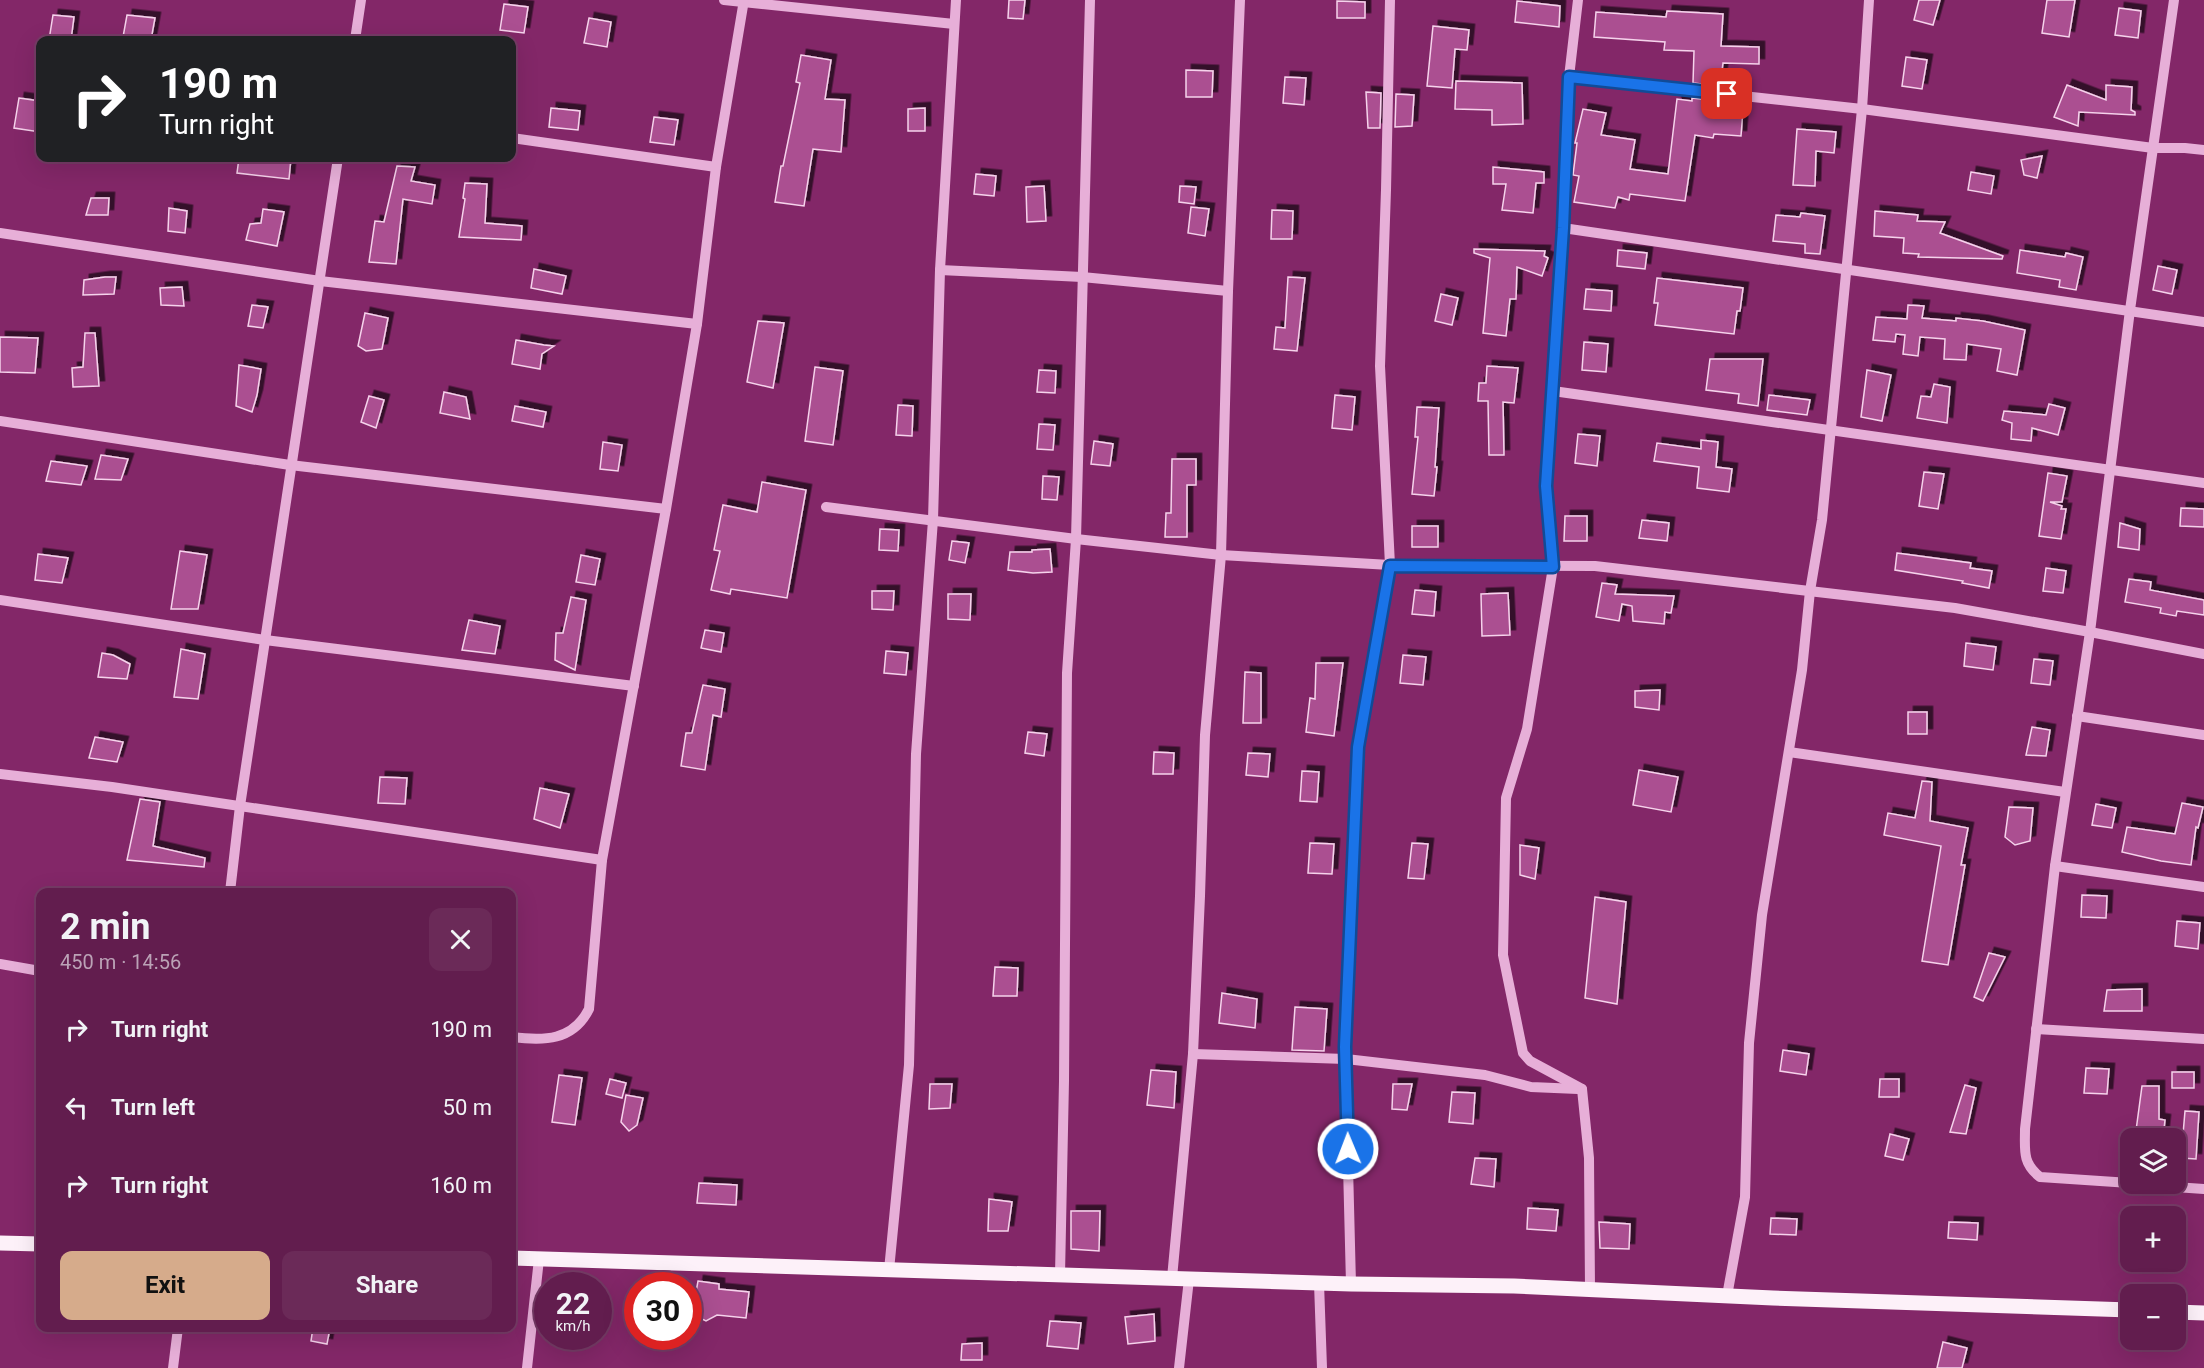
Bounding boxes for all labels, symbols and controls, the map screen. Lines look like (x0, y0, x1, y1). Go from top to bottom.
text: 190 m (159, 59, 278, 108)
icon: right (60, 60, 138, 138)
pin (1701, 68, 1752, 119)
icon: arrive (1710, 77, 1743, 110)
text: Turn right (159, 109, 274, 141)
text: 2 min (60, 906, 151, 948)
button: close (429, 908, 492, 971)
text: 450 m · 14:56 (60, 950, 181, 974)
icon: right (60, 1013, 93, 1046)
text: Turn right (111, 1017, 208, 1042)
text: 190 m (430, 1017, 492, 1042)
icon: left (60, 1091, 93, 1124)
text: Turn left (111, 1095, 195, 1120)
text: 50 m (443, 1095, 492, 1120)
position arrow (1316, 1117, 1380, 1181)
map controls (2120, 1128, 2186, 1350)
button: layers (2120, 1128, 2186, 1194)
icon: right (60, 1169, 93, 1202)
text: Turn right (111, 1173, 208, 1198)
text: 160 m (430, 1173, 492, 1198)
button: + (2120, 1206, 2186, 1272)
button: Exit (60, 1251, 270, 1320)
button: Share (282, 1251, 492, 1320)
speed limit sign: 30 (624, 1272, 702, 1350)
button: − (2120, 1284, 2186, 1350)
text: 22 (556, 1286, 590, 1321)
text: km/h (555, 1317, 591, 1335)

